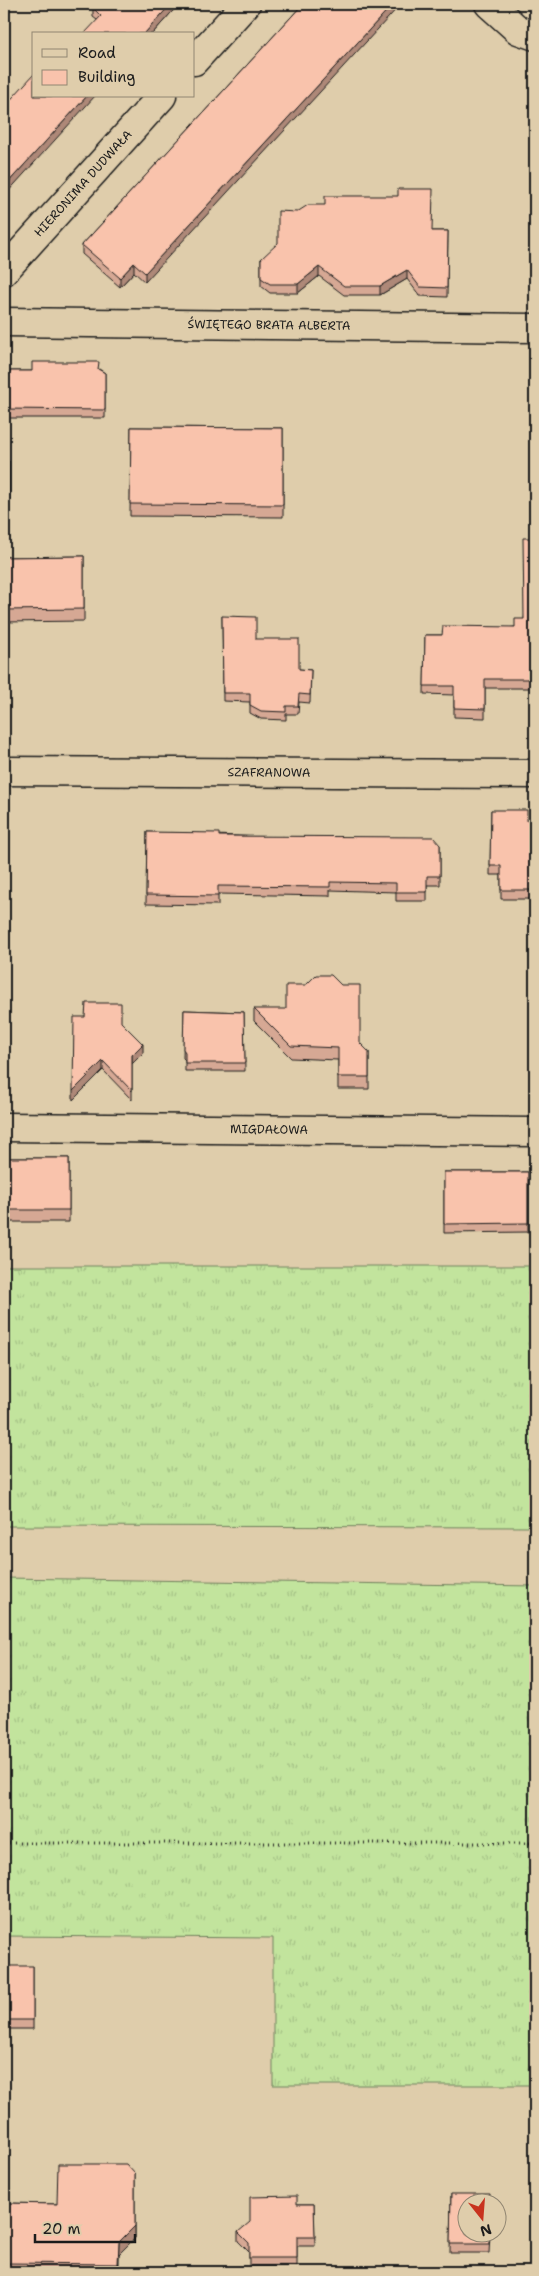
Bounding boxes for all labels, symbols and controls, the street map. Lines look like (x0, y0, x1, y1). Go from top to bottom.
legend (32, 32, 195, 98)
text: Road (78, 43, 116, 63)
text: Building (78, 67, 135, 87)
street label: HIERONIMA DUDWAŁA (31, 126, 136, 240)
street label: ŚWIĘTEGO BRATA ALBERTA (187, 316, 351, 334)
street label: SZAFRANOWA (227, 764, 311, 781)
street label: MIGDAŁOWA (230, 1121, 308, 1138)
north arrow (456, 2194, 506, 2244)
scale bar (35, 2211, 135, 2243)
text: 20 m (42, 2219, 81, 2239)
text: N (478, 2220, 494, 2241)

